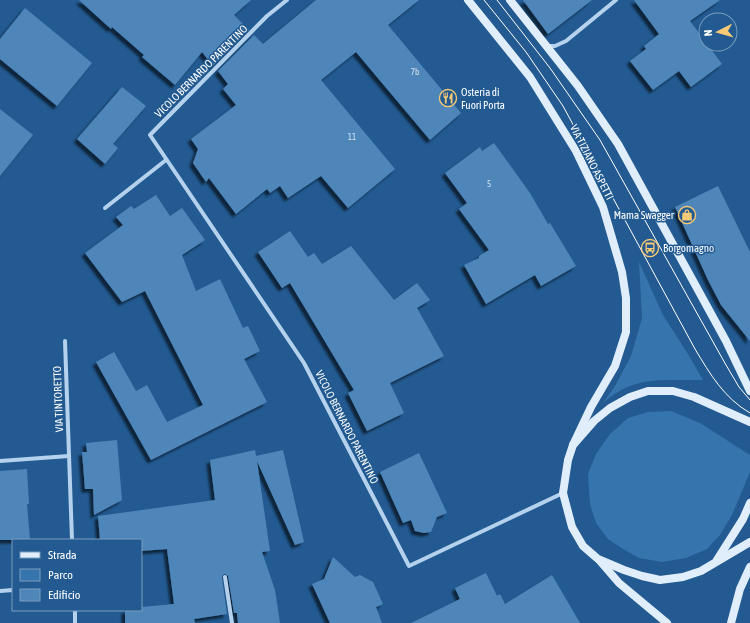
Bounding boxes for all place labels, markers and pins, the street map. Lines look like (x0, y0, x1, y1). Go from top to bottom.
place label: Osteria di Fuori Porta (461, 86, 505, 111)
restaurant icon: Osteria di Fuori Porta (438, 88, 458, 108)
shop icon: Mama Swagger (677, 205, 697, 225)
place label: Mama Swagger (614, 209, 675, 221)
bus stop icon: Borgomagno (640, 238, 660, 258)
place label: Borgomagno (663, 242, 714, 254)

